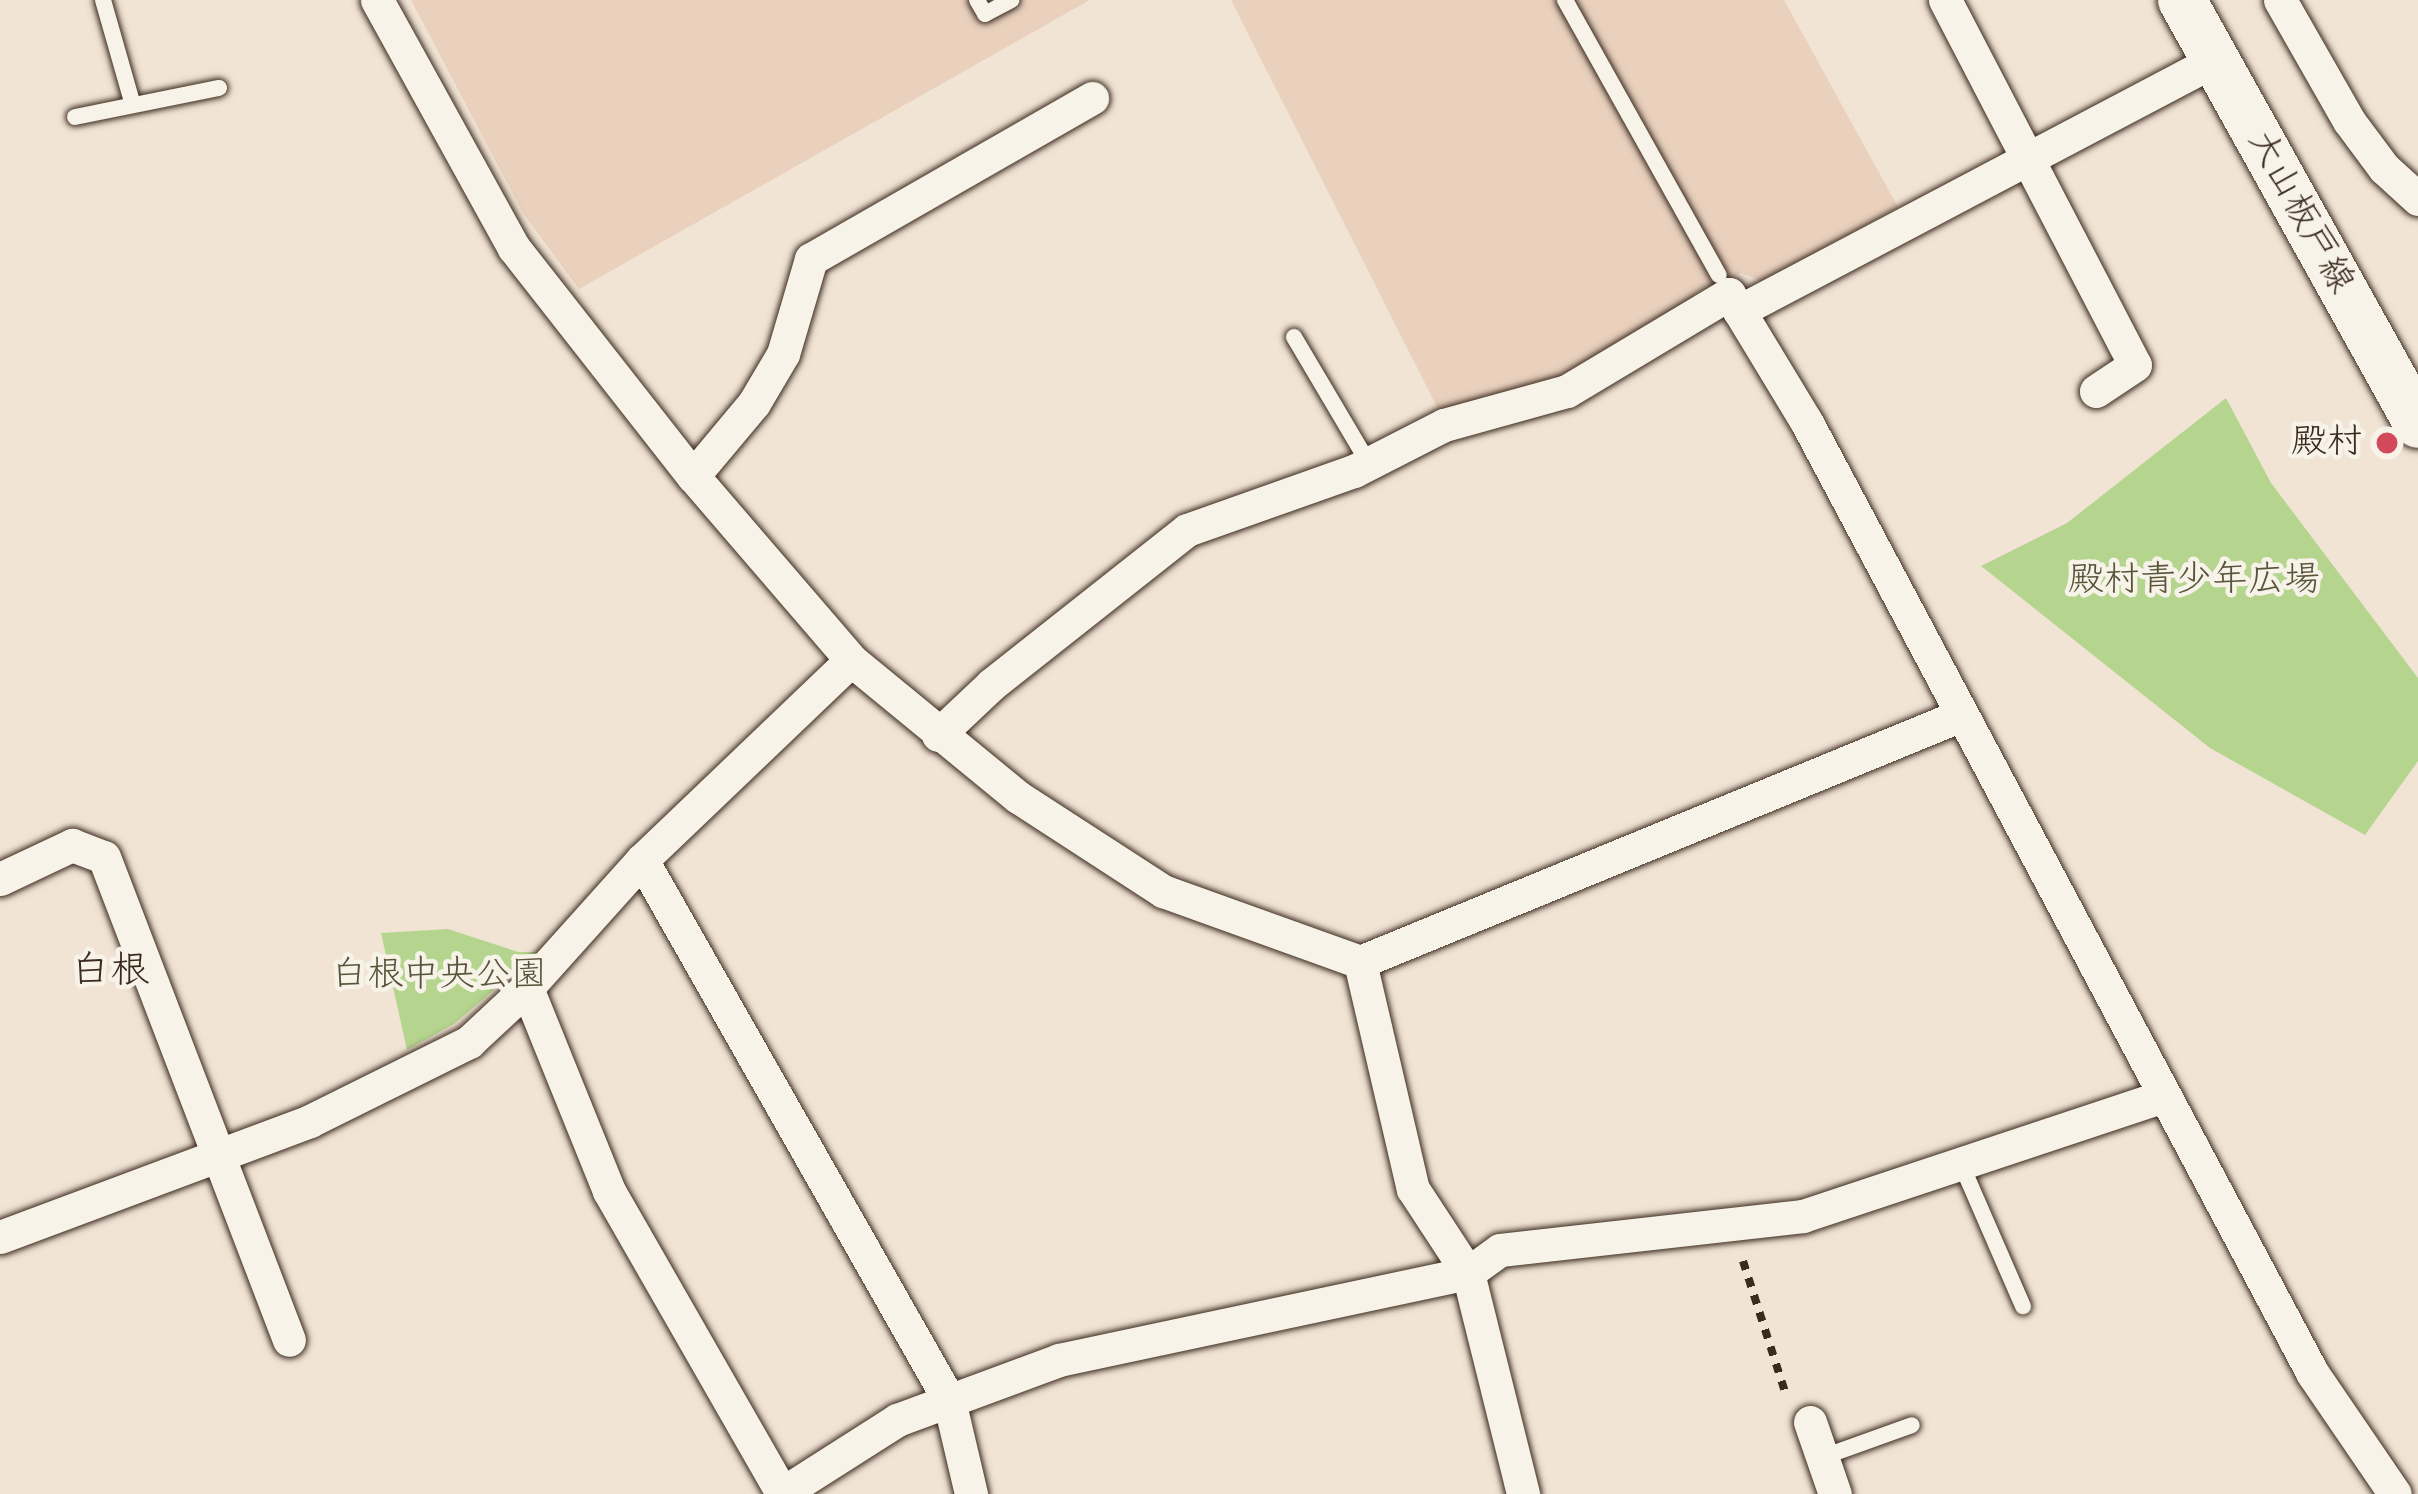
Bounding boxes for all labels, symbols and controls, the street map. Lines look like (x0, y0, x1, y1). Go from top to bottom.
street label: 大山板戸線 (2237, 123, 2363, 301)
place label: 殿村 (2291, 421, 2363, 465)
marker: 殿村 (2374, 430, 2400, 456)
park label: 殿村青少年広場 (2068, 559, 2320, 603)
district label: 白根 (71, 949, 149, 995)
park label: 白根中央公園 (331, 954, 547, 998)

